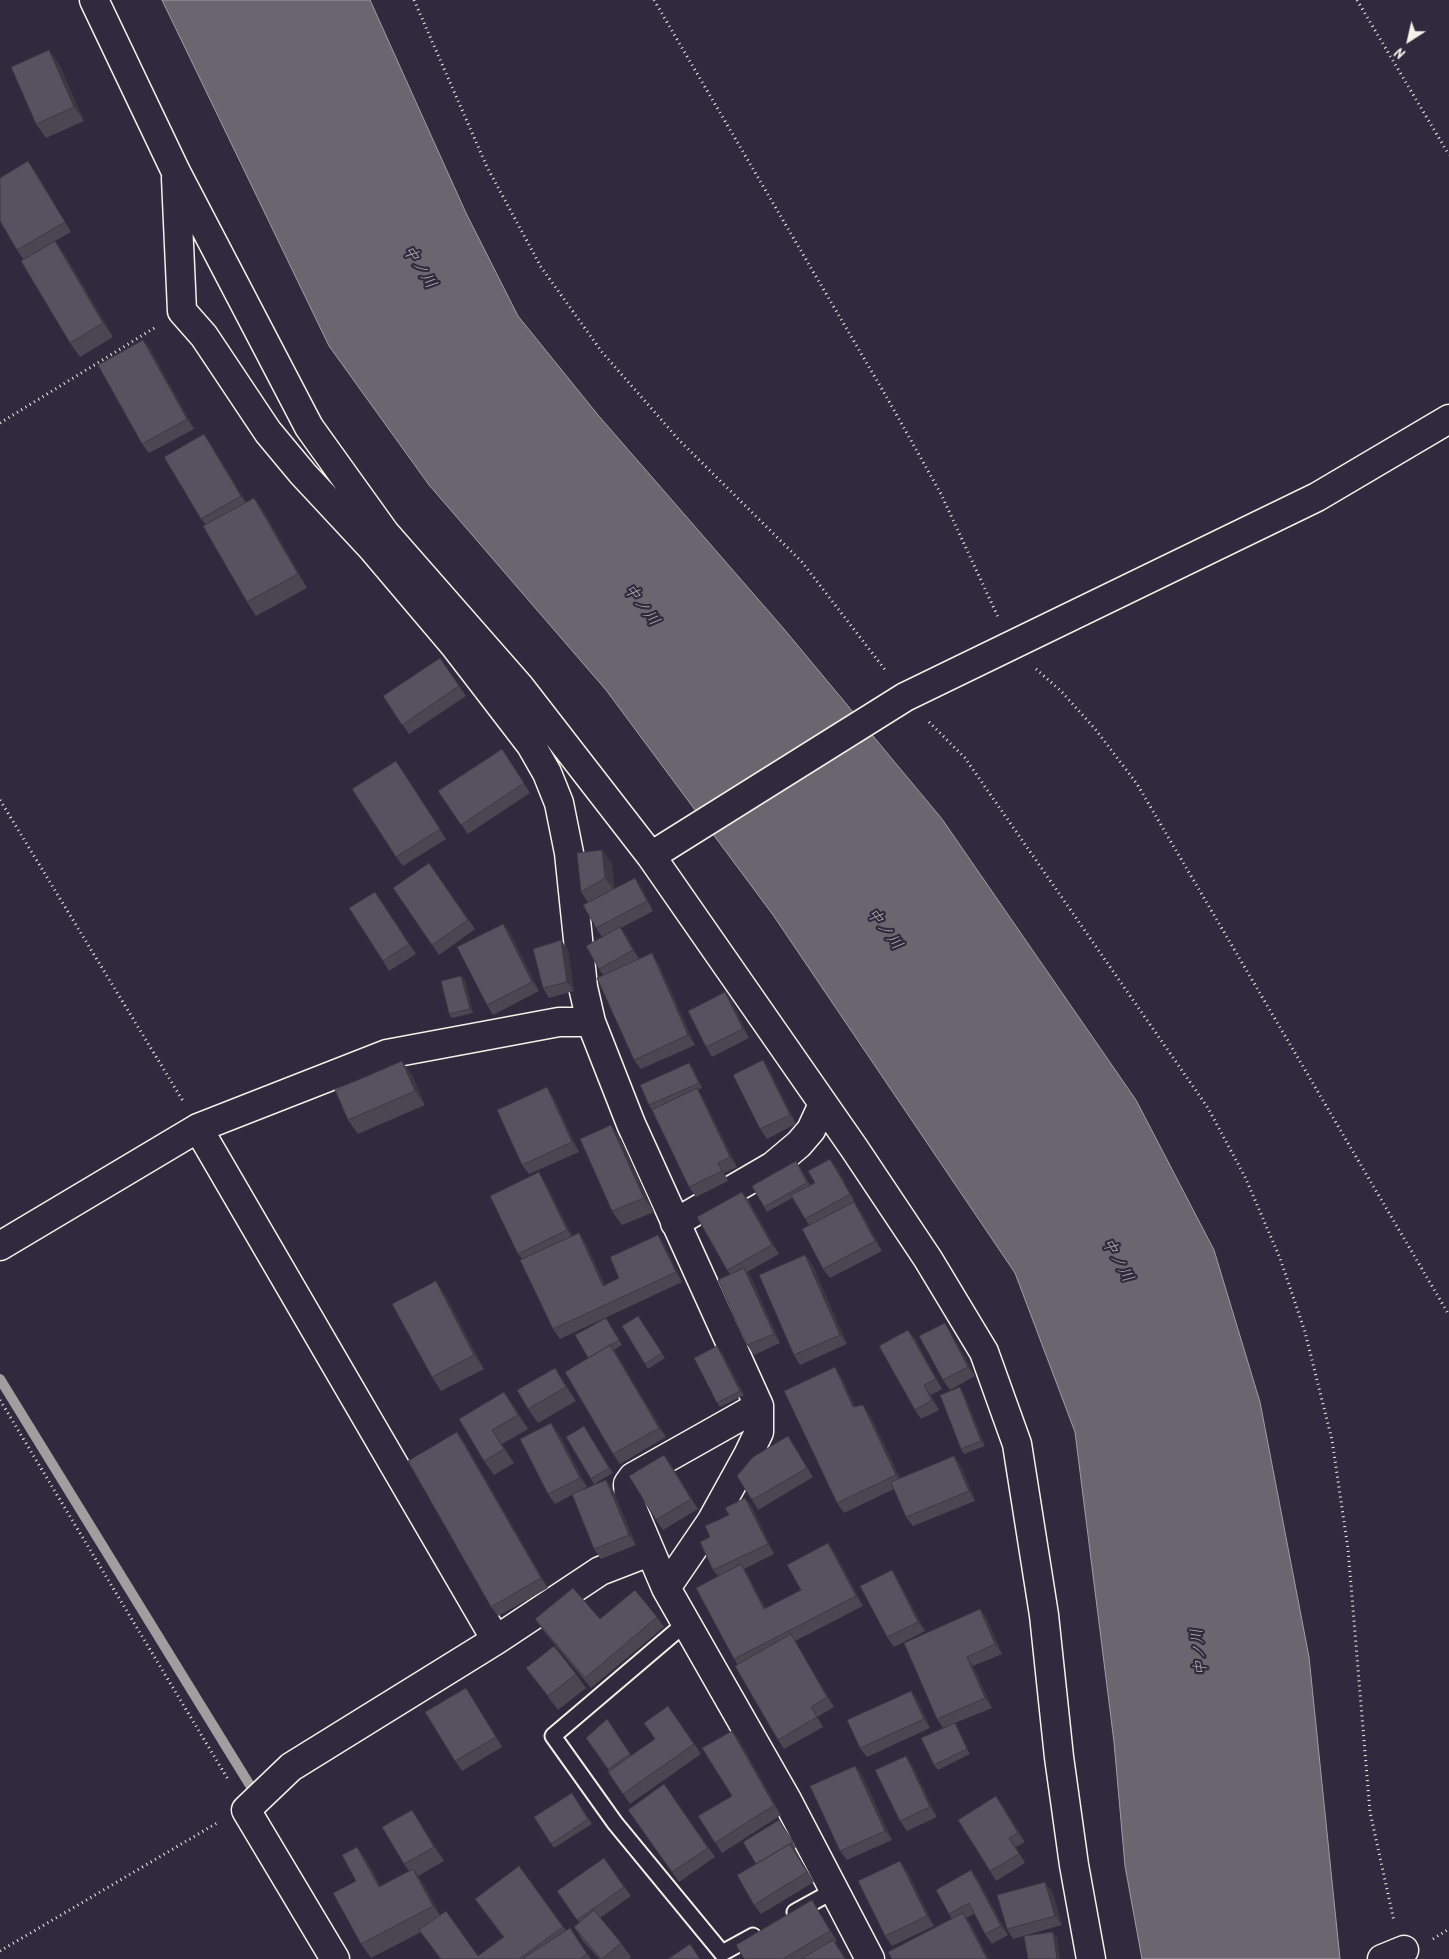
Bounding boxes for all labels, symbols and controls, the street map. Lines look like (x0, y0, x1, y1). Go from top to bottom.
north arrow (1384, 15, 1434, 65)
text: N (1390, 41, 1410, 64)
water label: 中ノ川 (397, 243, 439, 293)
water label: 中ノ川 (618, 581, 662, 631)
water label: 中ノ川 (861, 905, 905, 955)
water label: 中ノ川 (1096, 1235, 1136, 1287)
water label: 中ノ川 (1189, 1627, 1213, 1677)

